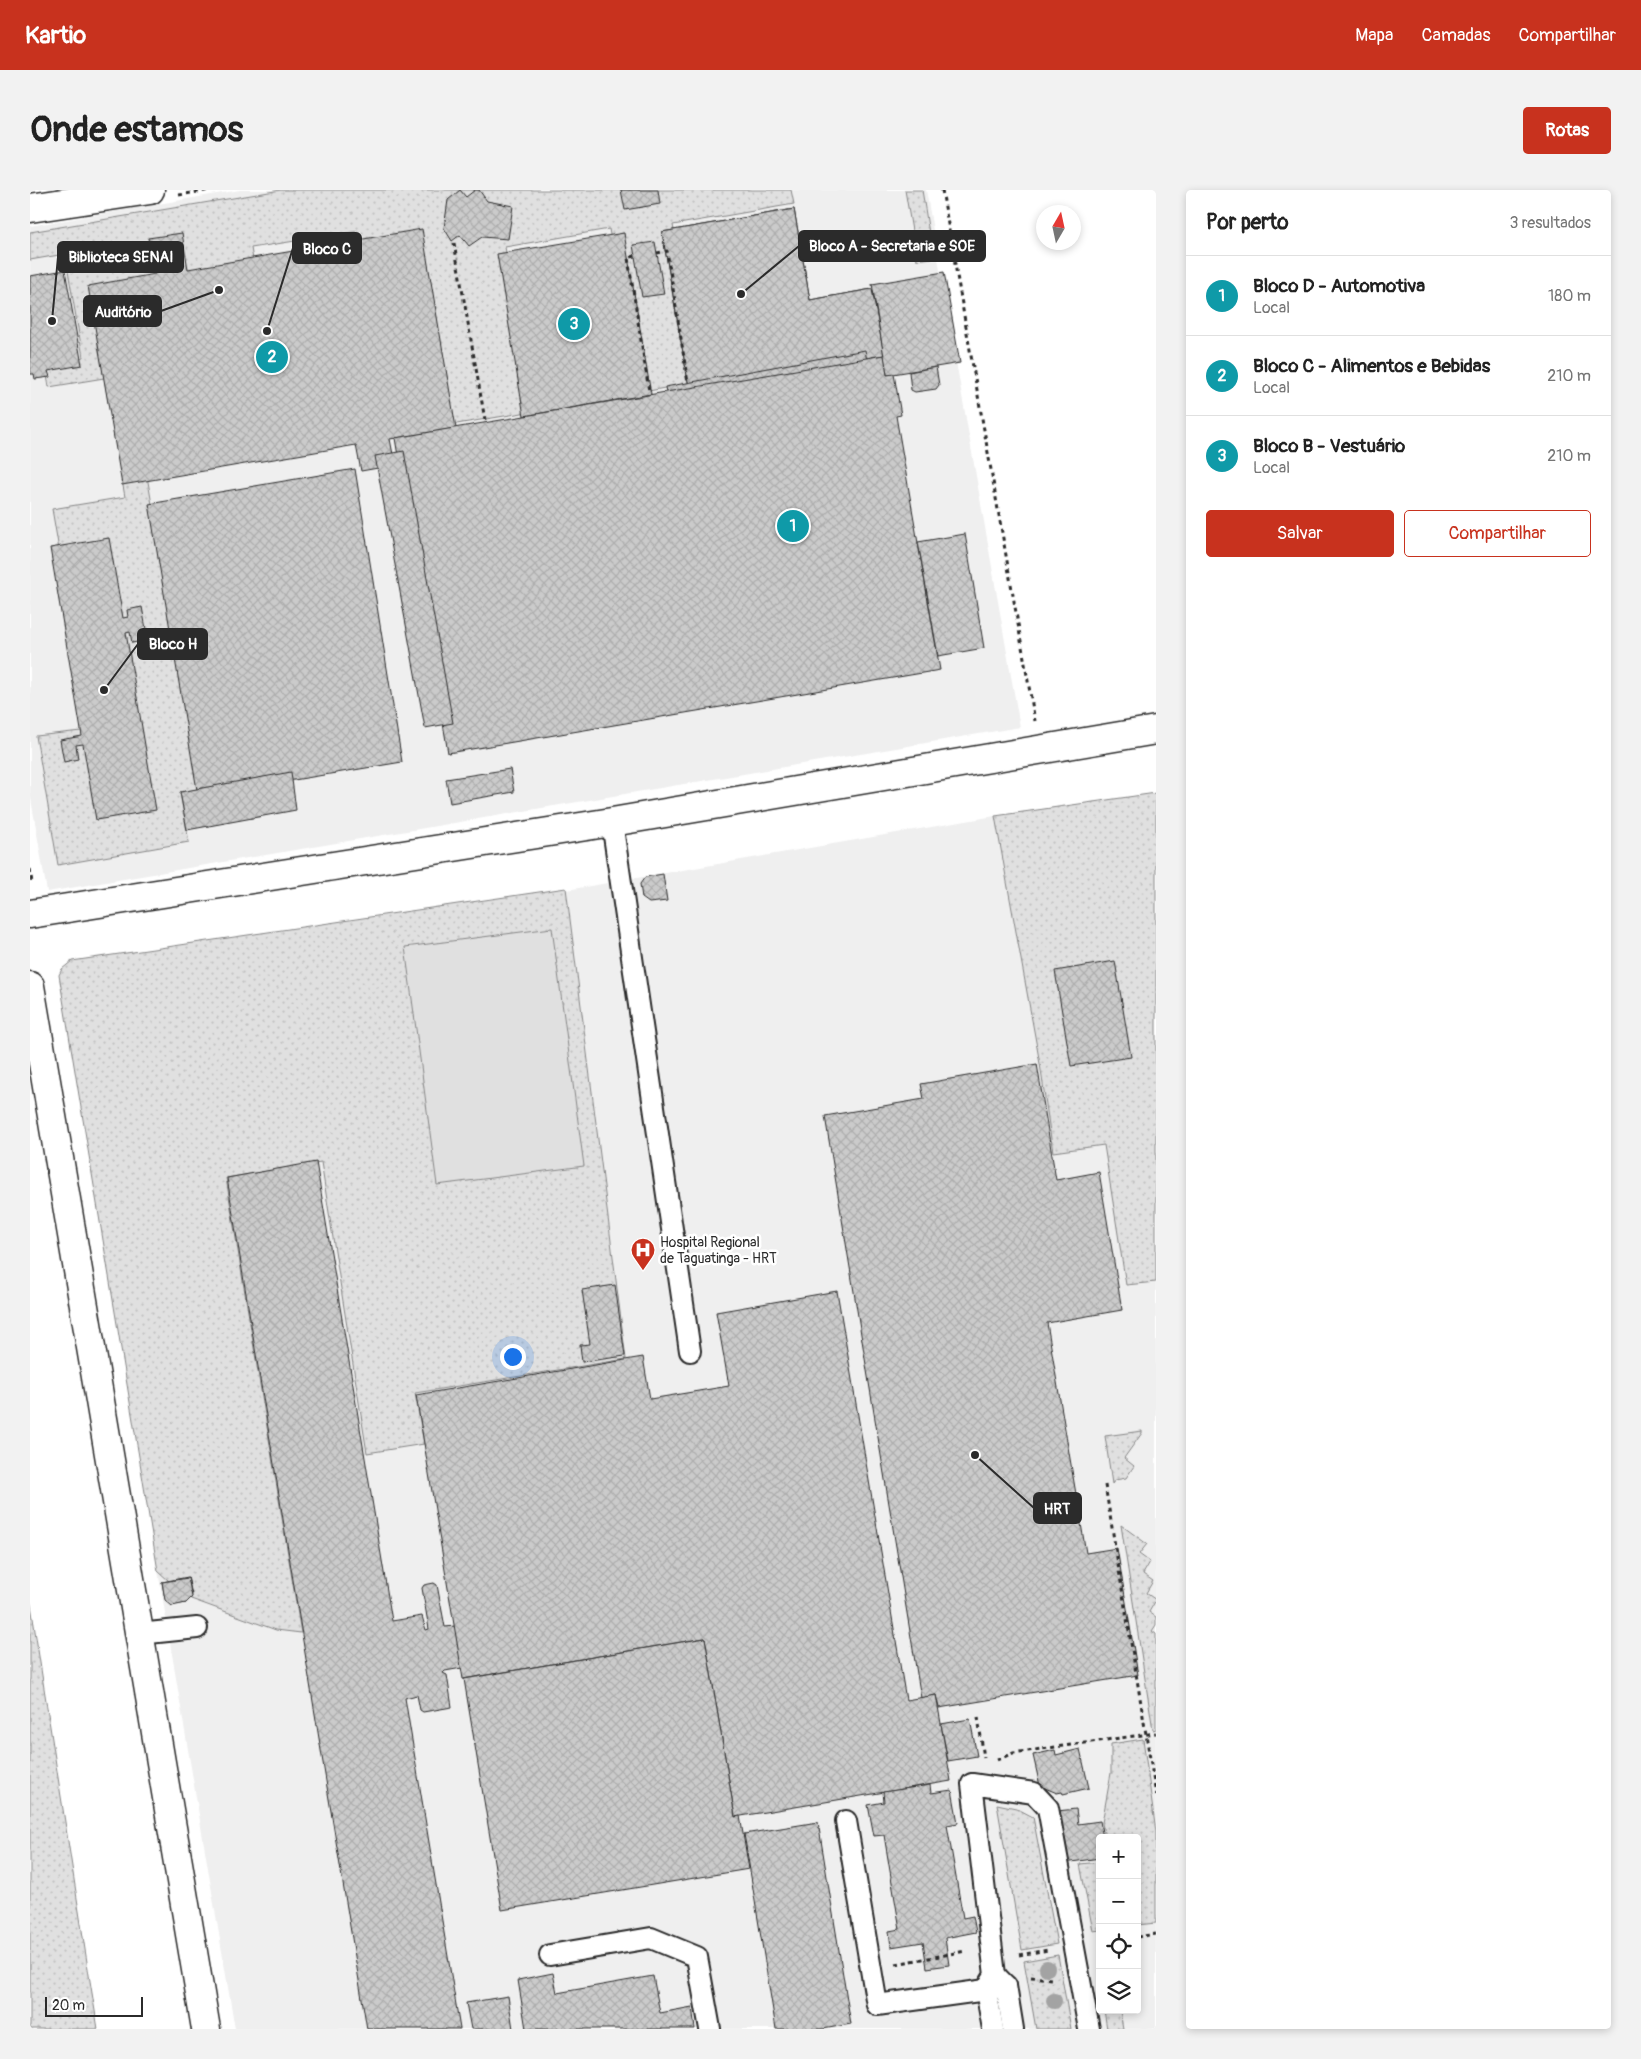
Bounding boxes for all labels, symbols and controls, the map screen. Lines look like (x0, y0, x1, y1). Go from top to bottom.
text: Kartio (25, 21, 86, 50)
text: Mapa (1355, 24, 1393, 47)
text: Camadas (1421, 24, 1491, 47)
text: Compartilhar (1519, 24, 1616, 47)
button: Rotas (1523, 107, 1611, 154)
text: Onde estamos (30, 108, 243, 152)
north arrow (1036, 205, 1081, 250)
text: Por perto (1206, 209, 1288, 236)
text: 3 resultados (1509, 213, 1591, 233)
callout: Bloco A - Secretaria e SOE (799, 231, 985, 261)
callout: Bloco C (293, 233, 361, 263)
text: Bloco A - Secretaria e SOE (809, 237, 975, 256)
text: Bloco C (303, 240, 351, 259)
callout: Biblioteca SENAI (58, 242, 183, 272)
text: Biblioteca SENAI (68, 248, 174, 267)
text: Bloco D - Automotiva (1253, 274, 1425, 298)
text: 1 (1219, 286, 1225, 306)
text: 180 m (1548, 286, 1591, 306)
callout: Auditório (84, 296, 161, 326)
text: Local (1253, 298, 1290, 318)
text: Auditório (94, 303, 152, 322)
pin: 3 (558, 305, 590, 343)
pin: 2 (256, 338, 288, 376)
text: Bloco C - Alimentos e Bebidas (1253, 354, 1490, 378)
text: 2 (1218, 366, 1226, 386)
text: 210 m (1547, 366, 1591, 386)
text: Local (1253, 378, 1290, 398)
text: Bloco B - Vestuário (1253, 434, 1405, 458)
text: 3 (1218, 446, 1226, 466)
text: 210 m (1547, 446, 1591, 466)
text: Local (1253, 458, 1290, 478)
pin: 1 (777, 507, 809, 545)
button: Salvar (1206, 510, 1394, 557)
button: Compartilhar (1404, 510, 1591, 557)
callout: Bloco H (138, 629, 207, 659)
text: Bloco H (149, 635, 198, 654)
place label: Hospital Regional de Taguatinga - HRT (660, 1234, 777, 1267)
hospital icon: Hospital Regional de Taguatinga - HRT (630, 1237, 656, 1271)
your location (500, 1344, 526, 1370)
callout: HRT (1034, 1493, 1081, 1523)
text: HRT (1044, 1500, 1071, 1519)
map controls (1096, 1834, 1141, 2014)
button: + (1096, 1834, 1141, 1879)
button: − (1096, 1879, 1141, 1924)
button: locate (1096, 1924, 1141, 1969)
button: layers (1096, 1969, 1141, 2014)
scale bar (45, 1994, 142, 2017)
text: 20 m (52, 1997, 85, 2014)

